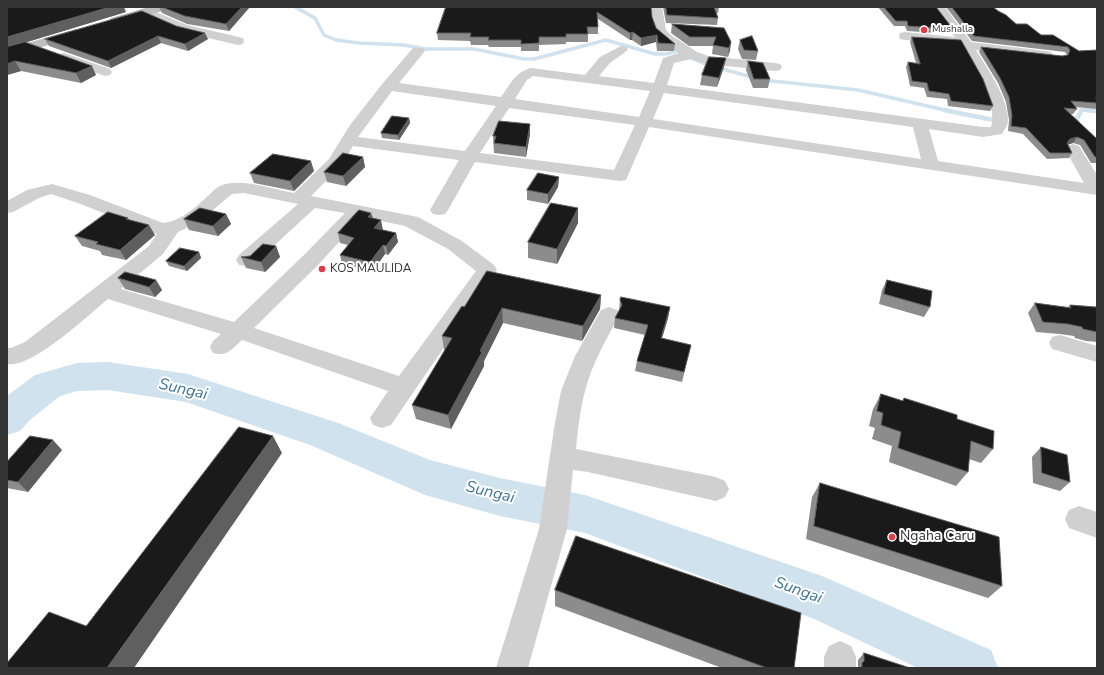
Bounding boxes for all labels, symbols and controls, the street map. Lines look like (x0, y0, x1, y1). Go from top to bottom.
place label: Mushalla (932, 24, 973, 36)
marker: Mushalla (919, 25, 929, 35)
place label: KOS MAULIDA (330, 262, 412, 276)
marker: KOS MAULIDA (317, 264, 327, 274)
water label: Sungai (157, 375, 209, 405)
water label: Sungai (464, 478, 516, 508)
place label: Ngaha Caru (900, 529, 974, 545)
marker: Ngaha Caru (887, 532, 897, 542)
water label: Sungai (771, 574, 825, 608)

